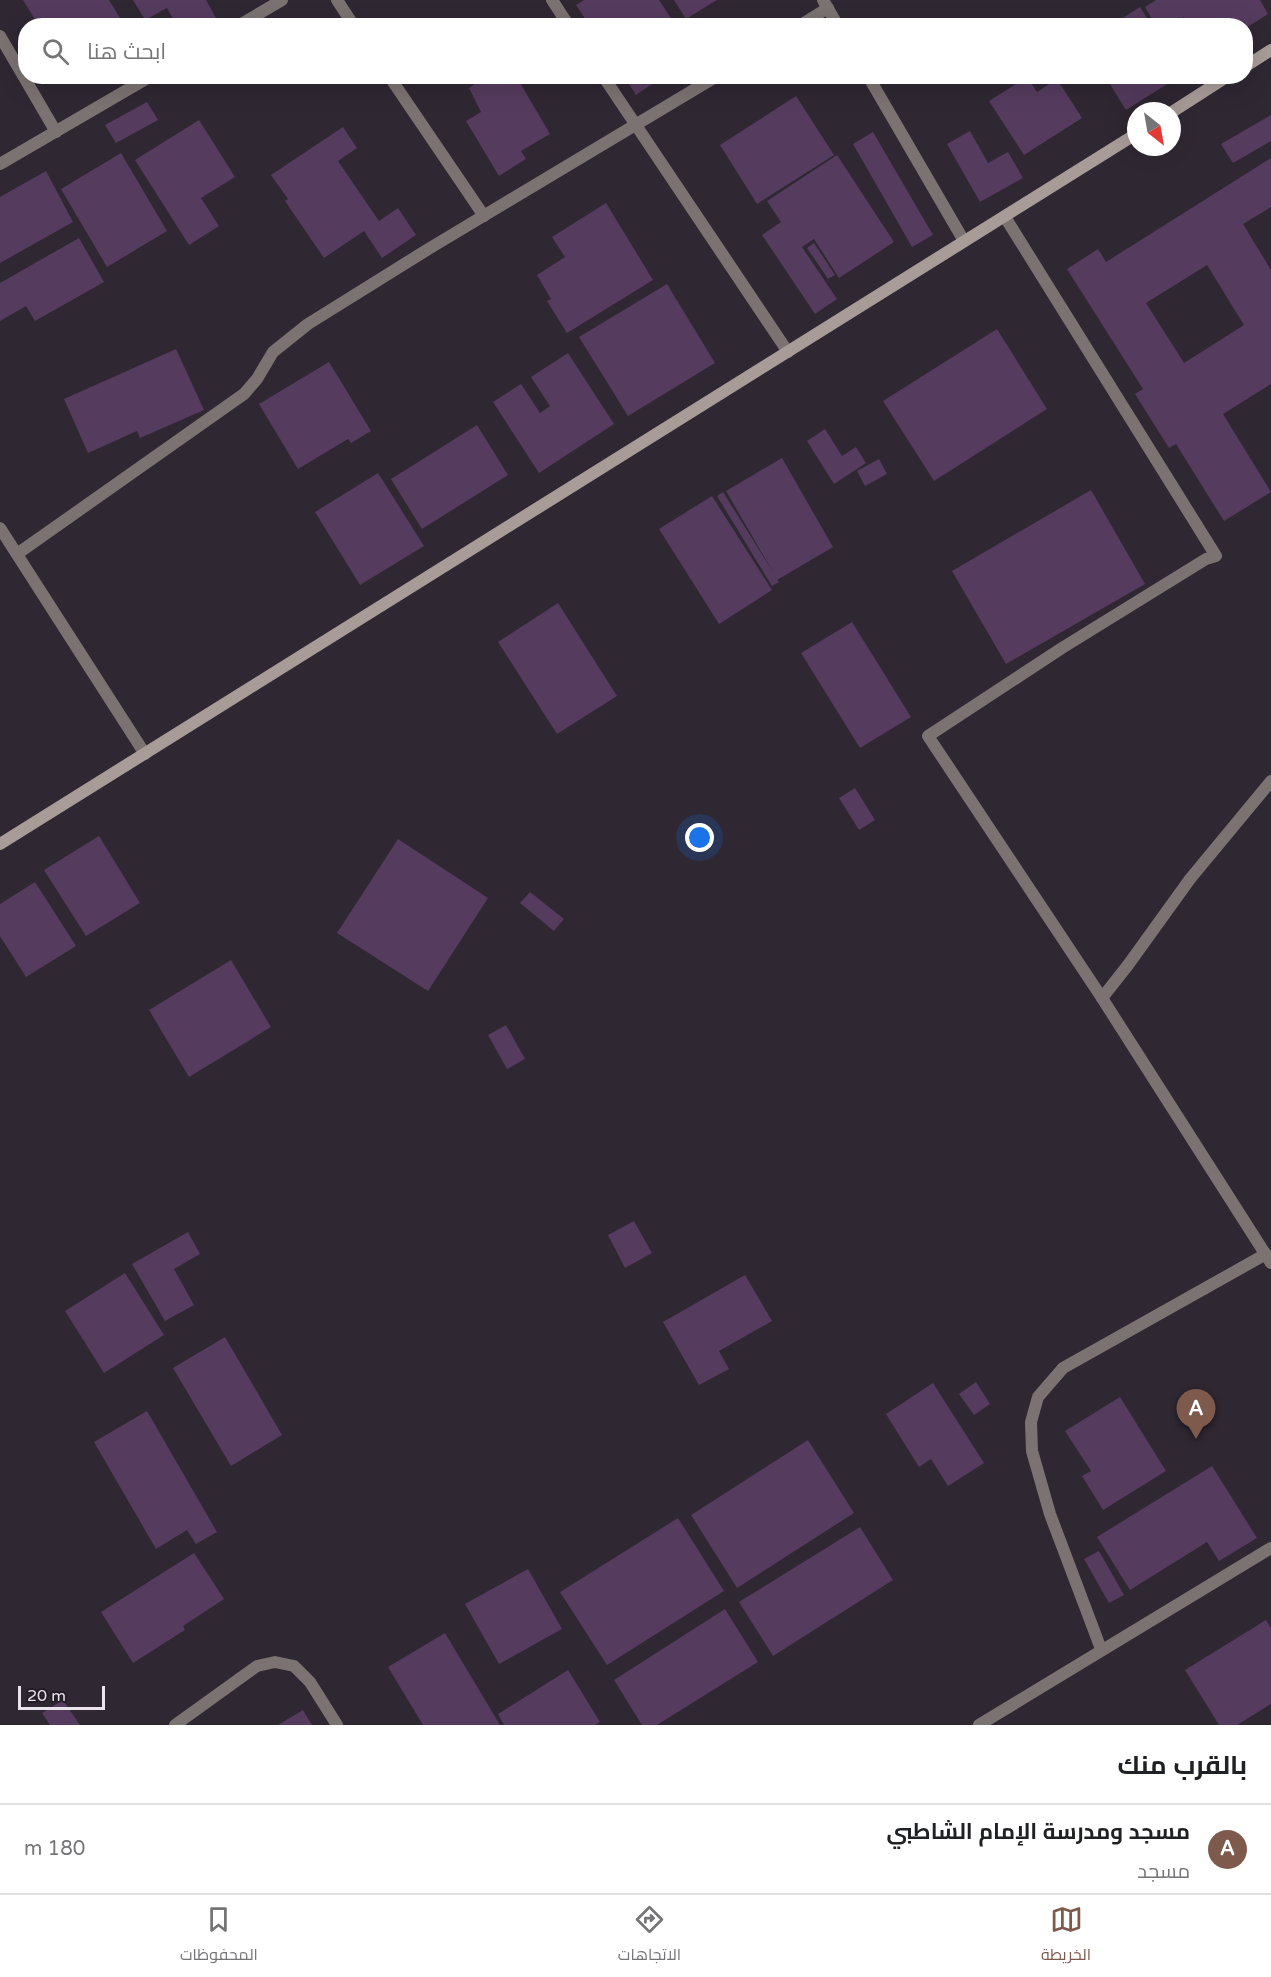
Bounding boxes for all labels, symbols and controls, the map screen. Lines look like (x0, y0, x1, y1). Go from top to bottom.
search box (18, 18, 1253, 84)
icon: search (39, 35, 72, 68)
text: ابحث هنا (87, 39, 166, 65)
north arrow (1127, 102, 1181, 156)
your location (685, 823, 714, 852)
pin: A (1176, 1390, 1216, 1439)
scale bar (18, 1683, 105, 1710)
text: 20 m (27, 1686, 66, 1706)
text: بالقرب منك (1118, 1750, 1247, 1781)
text: مسجد ومدرسة الإمام الشاطبي (887, 1819, 1190, 1845)
text: 180 m (24, 1837, 85, 1861)
text: A (1220, 1837, 1235, 1861)
text: مسجد (1137, 1860, 1190, 1884)
tab: المحفوظات (180, 1903, 258, 1969)
tab: الاتجاهات (618, 1903, 681, 1969)
tab: الخريطة (1041, 1903, 1091, 1969)

